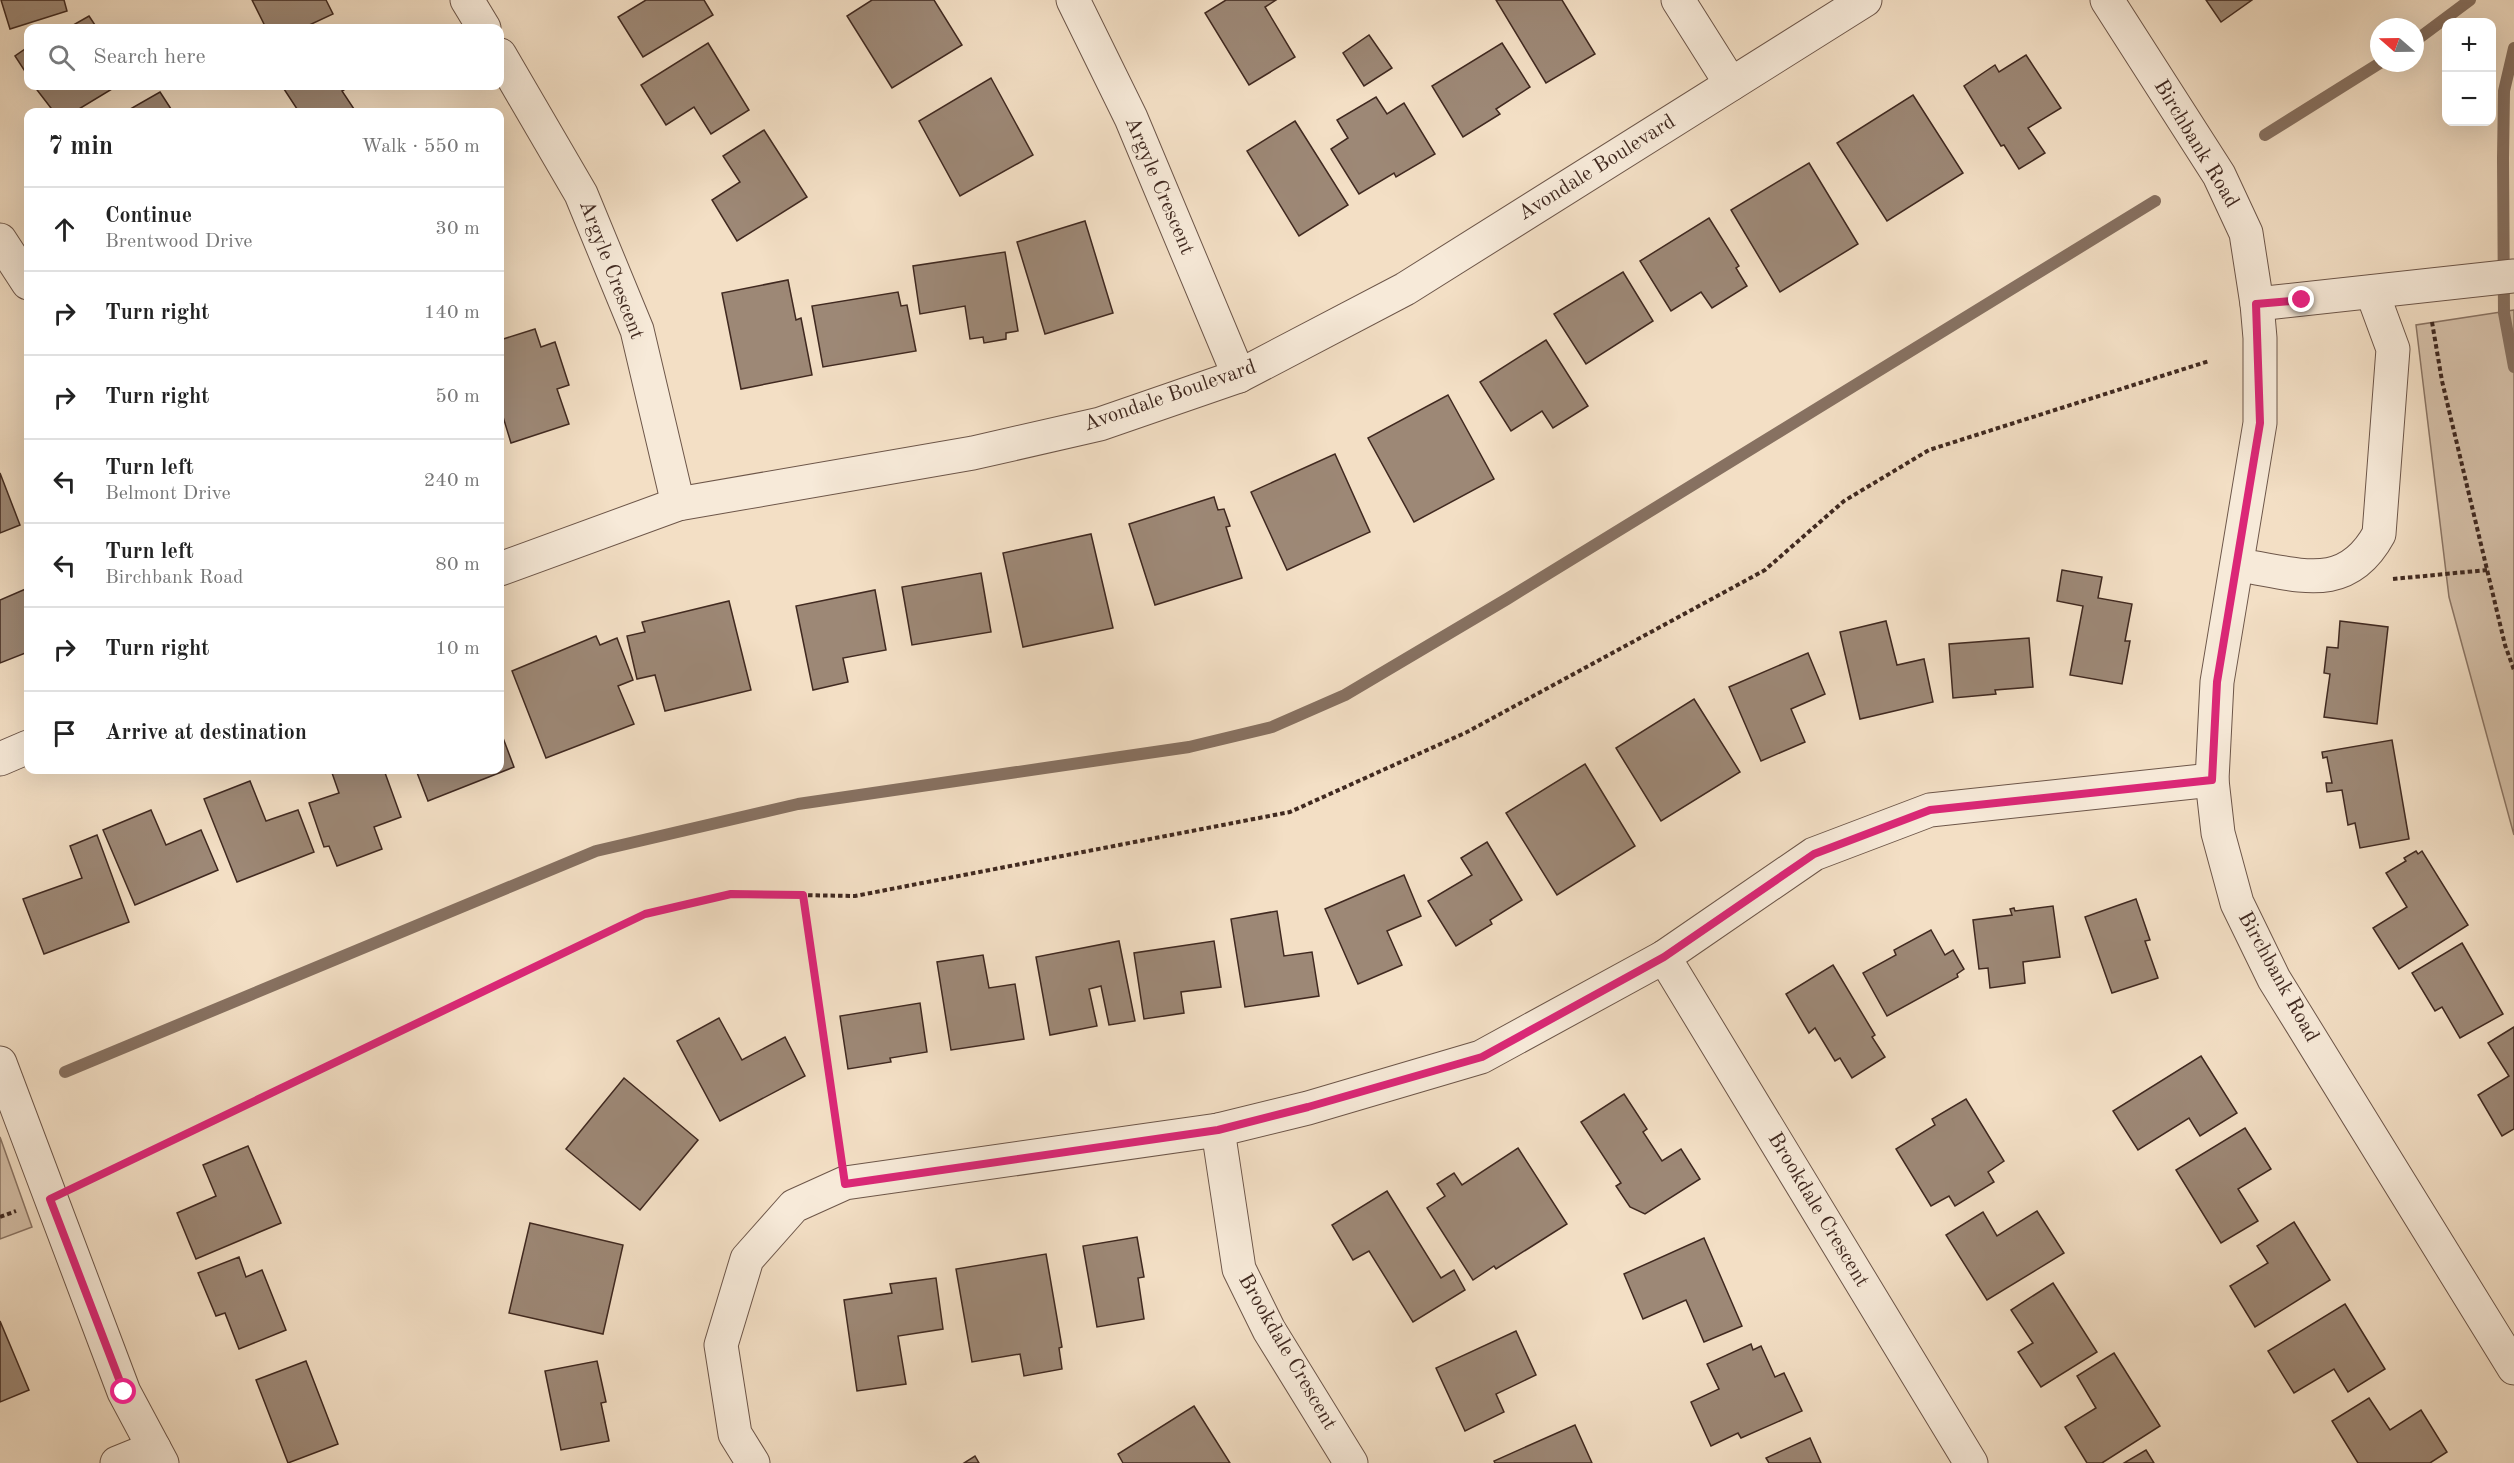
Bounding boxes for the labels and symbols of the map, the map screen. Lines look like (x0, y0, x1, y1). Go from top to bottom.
north arrow (2370, 18, 2424, 72)
street label: Birchbank Road (2150, 76, 2242, 212)
street label: Avondale Boulevard (1515, 111, 1679, 225)
street label: Argyle Crescent (1121, 114, 1197, 258)
street label: Argyle Crescent (575, 197, 647, 343)
route end (2288, 286, 2314, 312)
street label: Avondale Boulevard (1081, 357, 1259, 435)
street label: Birchbank Road (2234, 908, 2322, 1046)
street label: Brookdale Crescent (1764, 1129, 1872, 1291)
street label: Brookdale Crescent (1234, 1270, 1340, 1434)
route start (110, 1378, 136, 1404)

